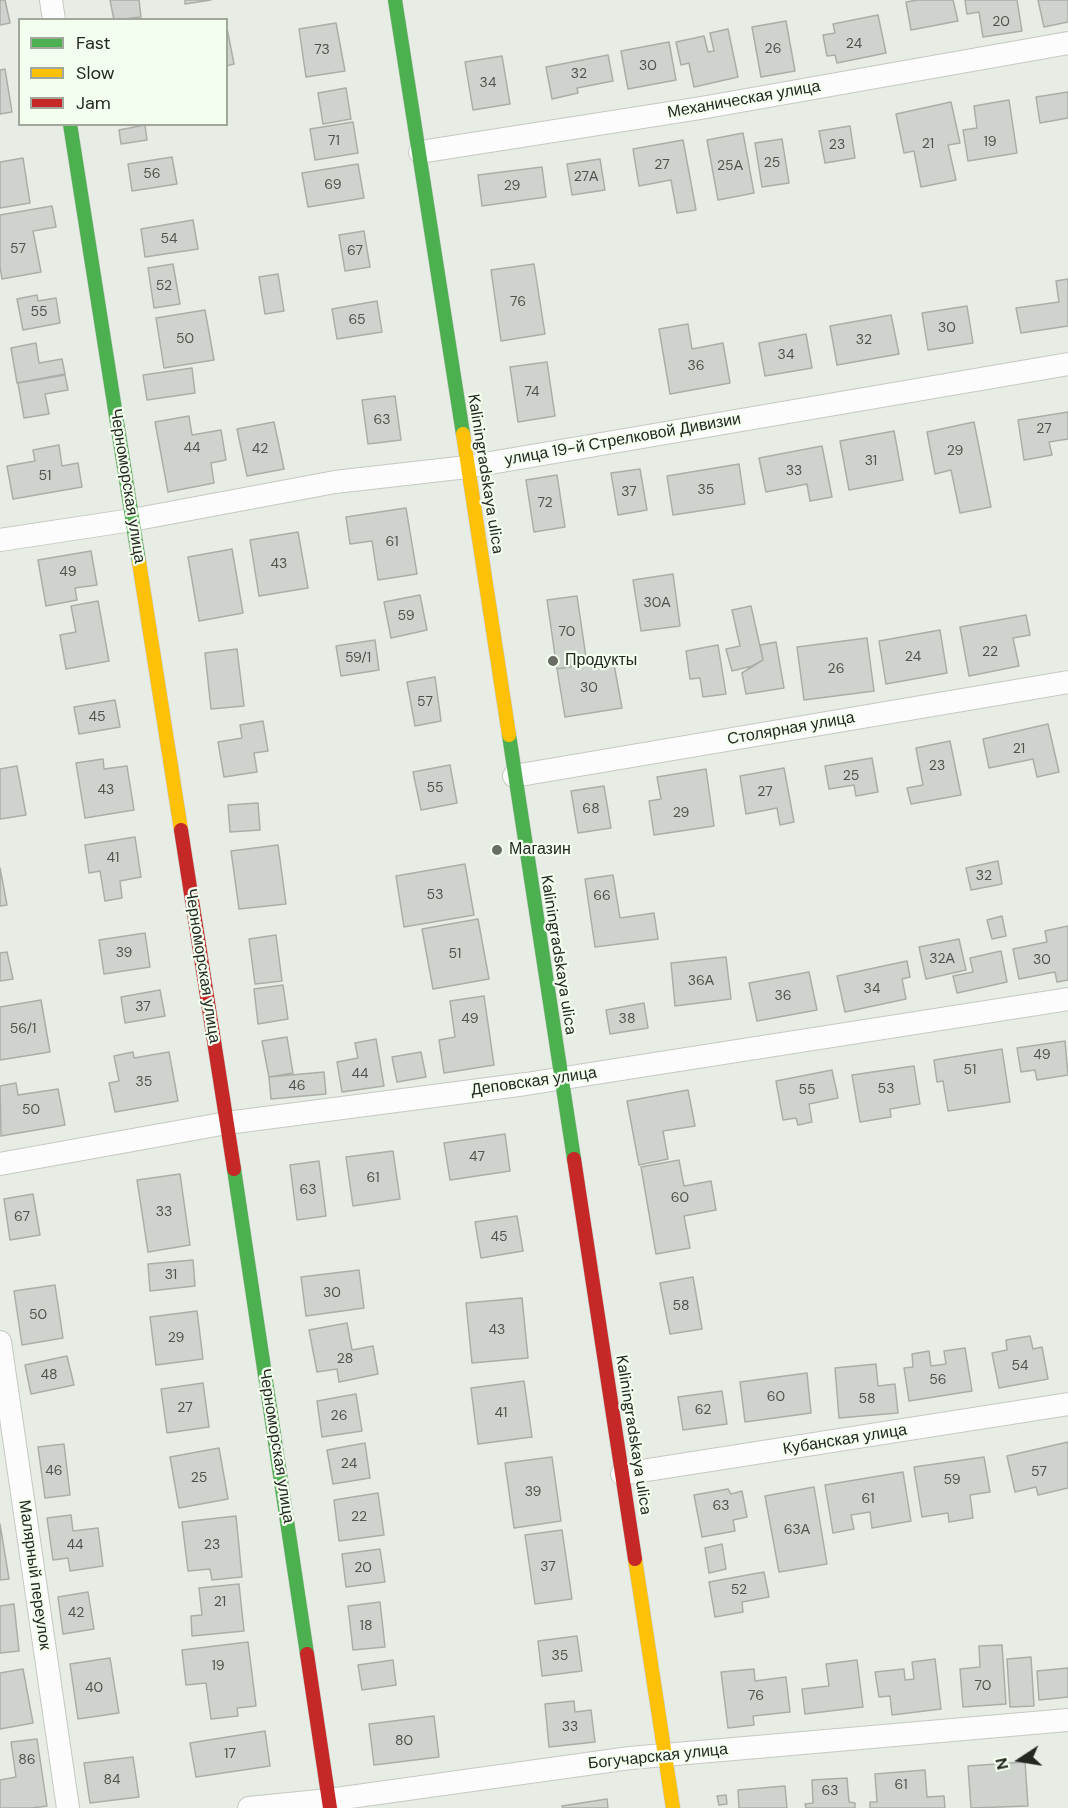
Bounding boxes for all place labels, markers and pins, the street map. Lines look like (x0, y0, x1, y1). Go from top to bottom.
place label: Продукты (565, 651, 637, 671)
marker: Продукты (546, 654, 560, 668)
place label: Магазин (509, 840, 571, 860)
marker: Магазин (490, 843, 504, 857)

